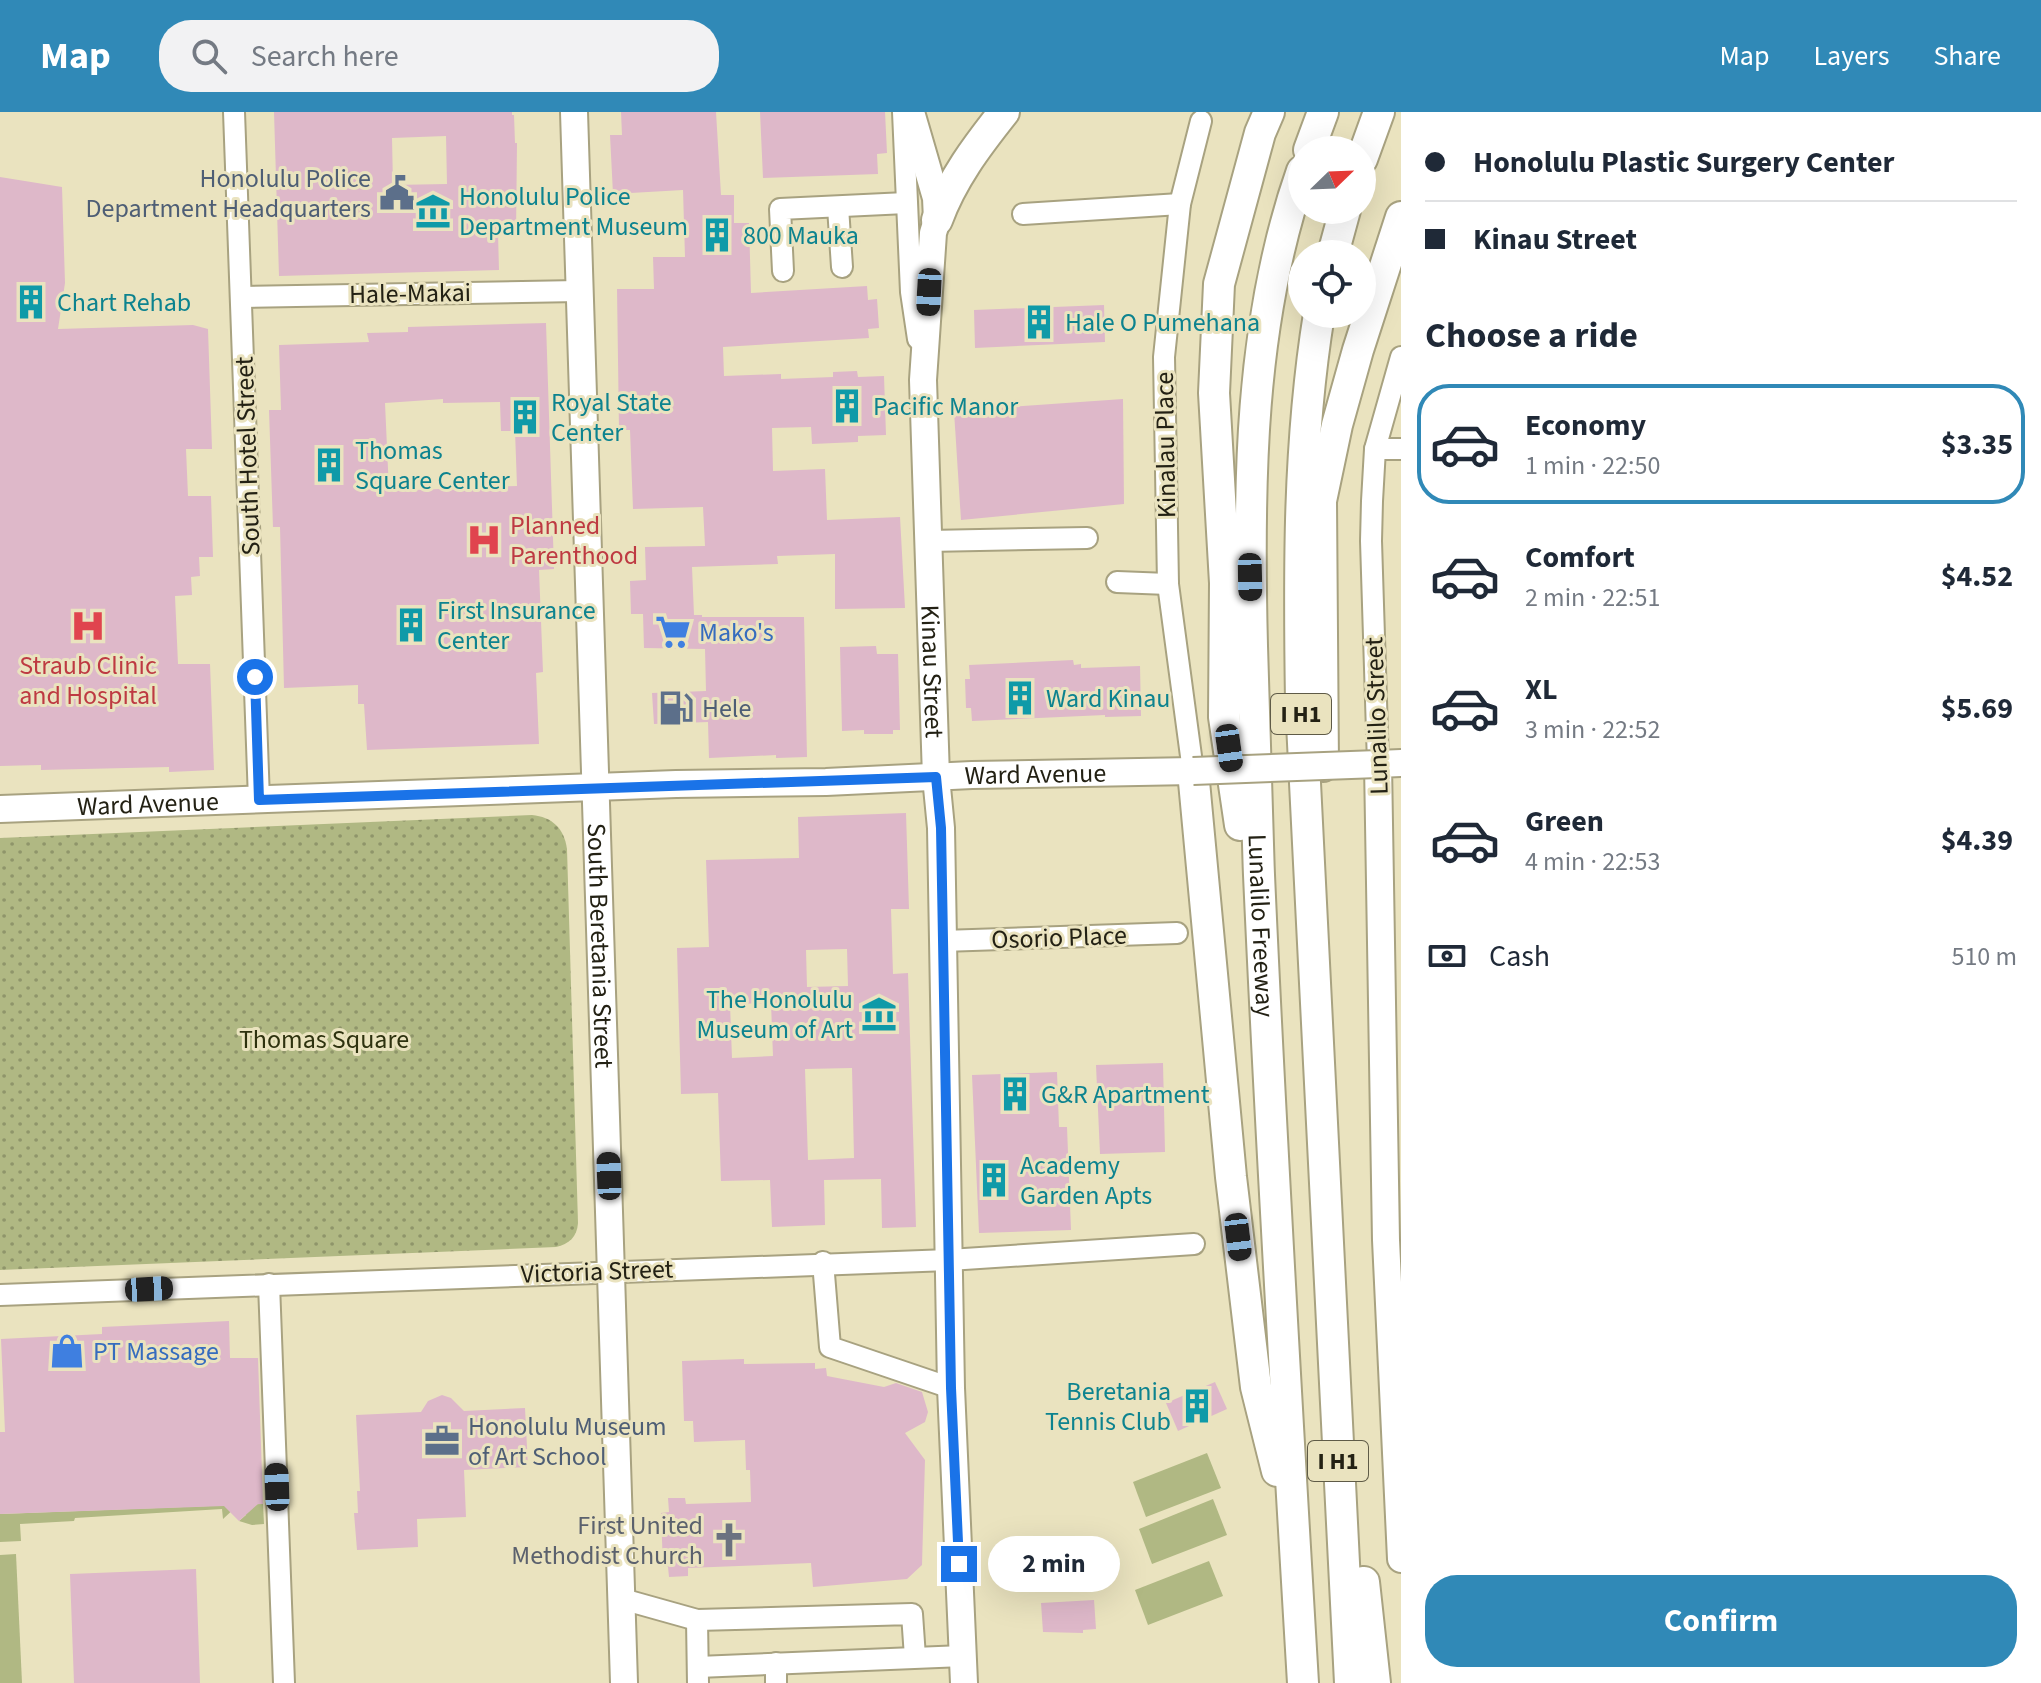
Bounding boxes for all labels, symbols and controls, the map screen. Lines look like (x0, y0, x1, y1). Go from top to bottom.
search box (159, 20, 719, 92)
text: Map (40, 29, 111, 83)
icon: search (187, 34, 231, 78)
text: Search here (251, 35, 399, 78)
text: Map (1719, 36, 1769, 76)
text: Layers (1813, 36, 1889, 76)
text: Share (1933, 36, 2001, 76)
north arrow (1288, 136, 1376, 224)
map controls (1288, 136, 1376, 328)
text: Honolulu Plastic Surgery Center (1473, 141, 1894, 184)
place label: Honolulu Police Department Headquarters (86, 160, 371, 227)
public building icon: Honolulu Police Department Headquarters (378, 174, 416, 212)
place label: Honolulu Police Department Museum (459, 178, 688, 245)
museum icon: Honolulu Police Department Museum (414, 192, 452, 230)
building icon: 800 Mauka (698, 216, 736, 254)
place label: 800 Mauka (743, 217, 859, 254)
text: Kinau Street (1473, 218, 1637, 261)
button: locate (1288, 240, 1376, 328)
car (916, 267, 942, 317)
street label: Hale-Makai (349, 274, 471, 313)
building icon: Chart Rehab (12, 283, 50, 321)
place label: Chart Rehab (57, 284, 191, 321)
building icon: Hale O Pumehana (1020, 303, 1058, 341)
place label: Hale O Pumehana (1065, 304, 1260, 341)
text: Choose a ride (1425, 310, 1638, 361)
street label: South Hotel Street (226, 356, 269, 556)
street label: Kinalau Place (1146, 371, 1185, 519)
place label: Royal State Center (551, 384, 672, 451)
building icon: Pacific Manor (828, 387, 866, 425)
place label: Pacific Manor (873, 388, 1019, 425)
building icon: Royal State Center (506, 398, 544, 436)
text: Economy (1525, 404, 1646, 447)
icon: car (1429, 408, 1501, 480)
text: $3.35 (1941, 423, 2013, 466)
place label: Thomas Square Center (355, 432, 511, 499)
building icon: Thomas Square Center (310, 446, 348, 484)
text: 1 min · 22:50 (1525, 447, 1660, 484)
place label: Planned Parenthood (510, 507, 638, 574)
hospital icon: Planned Parenthood (465, 521, 503, 559)
text: Comfort (1525, 536, 1635, 579)
icon: car (1429, 540, 1501, 612)
car (1238, 553, 1262, 601)
text: $4.52 (1941, 555, 2013, 598)
text: 2 min · 22:51 (1525, 579, 1660, 616)
place label: First Insurance Center (437, 592, 596, 659)
street label: Kinau Street (911, 604, 953, 739)
building icon: First Insurance Center (392, 606, 430, 644)
hospital icon: Straub Clinic and Hospital (69, 607, 107, 645)
supermarket icon: Mako's (654, 613, 692, 651)
place label: Mako's (699, 614, 774, 651)
street label: Lunalilo Street (1355, 636, 1398, 796)
place label: Straub Clinic and Hospital (19, 647, 157, 714)
route start (237, 659, 273, 695)
text: XL (1525, 668, 1558, 711)
icon: car (1429, 672, 1501, 744)
building icon: Ward Kinau (1001, 679, 1039, 717)
place label: Ward Kinau (1046, 680, 1170, 717)
text: $5.69 (1941, 687, 2013, 730)
fuel station icon: Hele (657, 689, 695, 727)
place label: Hele (702, 690, 751, 727)
road number: I H1 (1271, 694, 1331, 734)
text: 3 min · 22:52 (1525, 711, 1660, 748)
car (1214, 723, 1244, 773)
street label: Ward Avenue (964, 755, 1107, 794)
street label: Ward Avenue (76, 783, 219, 825)
text: Green (1525, 800, 1604, 843)
icon: car (1429, 804, 1501, 876)
text: $4.39 (1941, 819, 2013, 862)
street label: South Beretania Street (578, 822, 622, 1069)
street label: Lunalilo Freeway (1238, 833, 1284, 1018)
text: 4 min · 22:53 (1525, 843, 1660, 880)
street label: Osorio Place (991, 917, 1127, 958)
icon: cash (1425, 934, 1469, 978)
text: Cash (1489, 935, 1550, 978)
text: 510 m (1951, 938, 2017, 975)
place label: The Honolulu Museum of Art (697, 981, 853, 1048)
museum icon: The Honolulu Museum of Art (860, 995, 898, 1033)
park label: Thomas Square (239, 1021, 409, 1058)
building icon: G&R Apartment (996, 1075, 1034, 1113)
place label: G&R Apartment (1041, 1076, 1210, 1113)
place label: Academy Garden Apts (1020, 1147, 1152, 1214)
car (596, 1152, 622, 1200)
building icon: Academy Garden Apts (975, 1161, 1013, 1199)
car (1223, 1212, 1253, 1262)
street label: Victoria Street (520, 1250, 674, 1293)
car (124, 1276, 174, 1302)
shop icon: PT Massage (48, 1332, 86, 1370)
place label: PT Massage (93, 1333, 219, 1370)
place label: Beretania Tennis Club (1045, 1373, 1171, 1440)
building icon: Beretania Tennis Club (1178, 1387, 1216, 1425)
place label: Honolulu Museum of Art School (468, 1408, 667, 1475)
office icon: Honolulu Museum of Art School (423, 1422, 461, 1460)
road number: I H1 (1308, 1441, 1368, 1481)
car (264, 1463, 290, 1511)
place label: First United Methodist Church (511, 1507, 703, 1574)
church icon: First United Methodist Church (710, 1521, 748, 1559)
callout: 2 min (987, 1536, 1119, 1592)
text: 2 min (1022, 1545, 1086, 1582)
route end (941, 1546, 977, 1582)
button: Confirm (1425, 1575, 2017, 1667)

